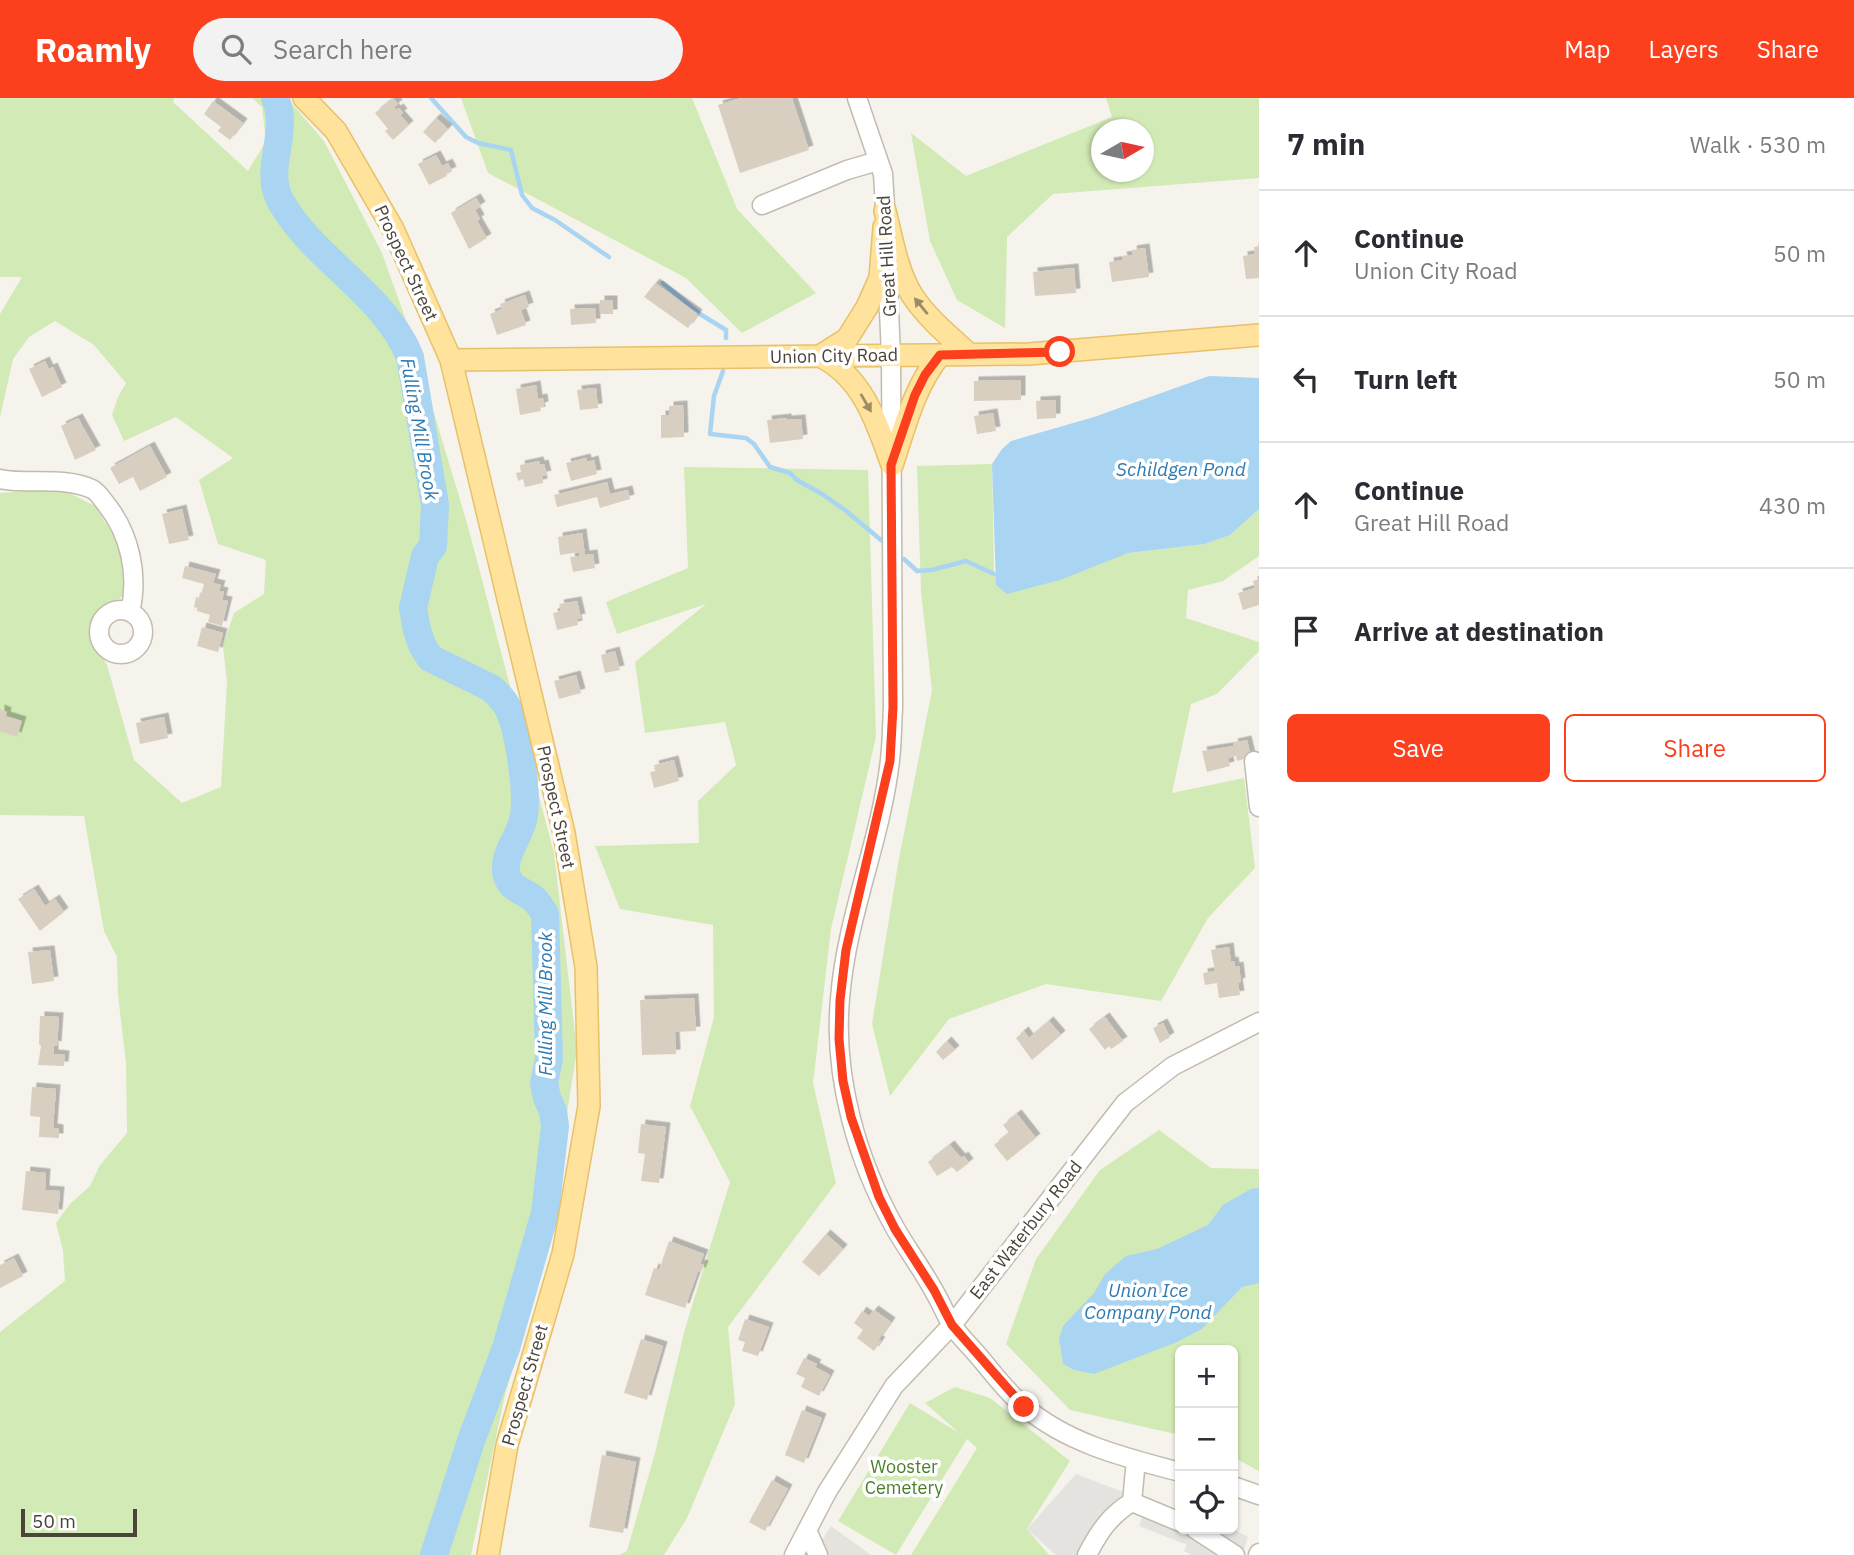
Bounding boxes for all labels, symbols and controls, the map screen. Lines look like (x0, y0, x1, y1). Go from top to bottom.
search box (193, 18, 683, 81)
text: Roamly (35, 28, 151, 71)
icon: search (217, 30, 255, 68)
text: Search here (273, 32, 412, 66)
text: Map (1564, 33, 1611, 65)
text: Layers (1649, 33, 1719, 65)
text: Share (1757, 33, 1819, 65)
north arrow (1091, 119, 1154, 182)
text: 7 min (1287, 124, 1365, 163)
text: Walk · 530 m (1690, 129, 1826, 159)
street label: Great Hill Road (872, 195, 901, 317)
street label: Prospect Street (370, 201, 443, 324)
text: Continue (1354, 221, 1464, 255)
icon: ahead (1287, 234, 1325, 272)
text: 50 m (1773, 238, 1826, 268)
text: Union City Road (1354, 255, 1518, 285)
one-way arrow (914, 298, 929, 315)
route start (1044, 336, 1075, 367)
street label: Union City Road (770, 343, 898, 368)
water label: Fulling Mill Brook (396, 356, 445, 503)
icon: left (1287, 360, 1325, 398)
text: Turn left (1354, 362, 1457, 396)
text: 50 m (1773, 364, 1826, 394)
one-way arrow (860, 393, 872, 413)
water label: Schildgen Pond (1116, 457, 1247, 481)
text: Continue (1354, 473, 1464, 507)
icon: ahead (1287, 486, 1325, 524)
text: 430 m (1759, 490, 1826, 520)
text: Great Hill Road (1354, 507, 1509, 537)
icon: arrive (1287, 612, 1325, 650)
text: Arrive at destination (1354, 614, 1604, 648)
button: Save (1287, 714, 1550, 782)
button: Share (1564, 714, 1826, 782)
street label: Prospect Street (532, 743, 581, 871)
water label: Fulling Mill Brook (533, 931, 557, 1076)
street label: East Waterbury Road (964, 1156, 1087, 1304)
water label: Union Ice Company Pond (1084, 1278, 1213, 1324)
street label: Prospect Street (496, 1321, 553, 1448)
map controls (1175, 1345, 1238, 1534)
button: + (1175, 1345, 1238, 1408)
route end (1008, 1391, 1039, 1422)
button: − (1175, 1408, 1238, 1471)
park label: Wooster Cemetery (865, 1455, 943, 1499)
button: locate (1175, 1471, 1238, 1534)
scale bar (21, 1506, 136, 1538)
text: 50 m (32, 1509, 76, 1533)

